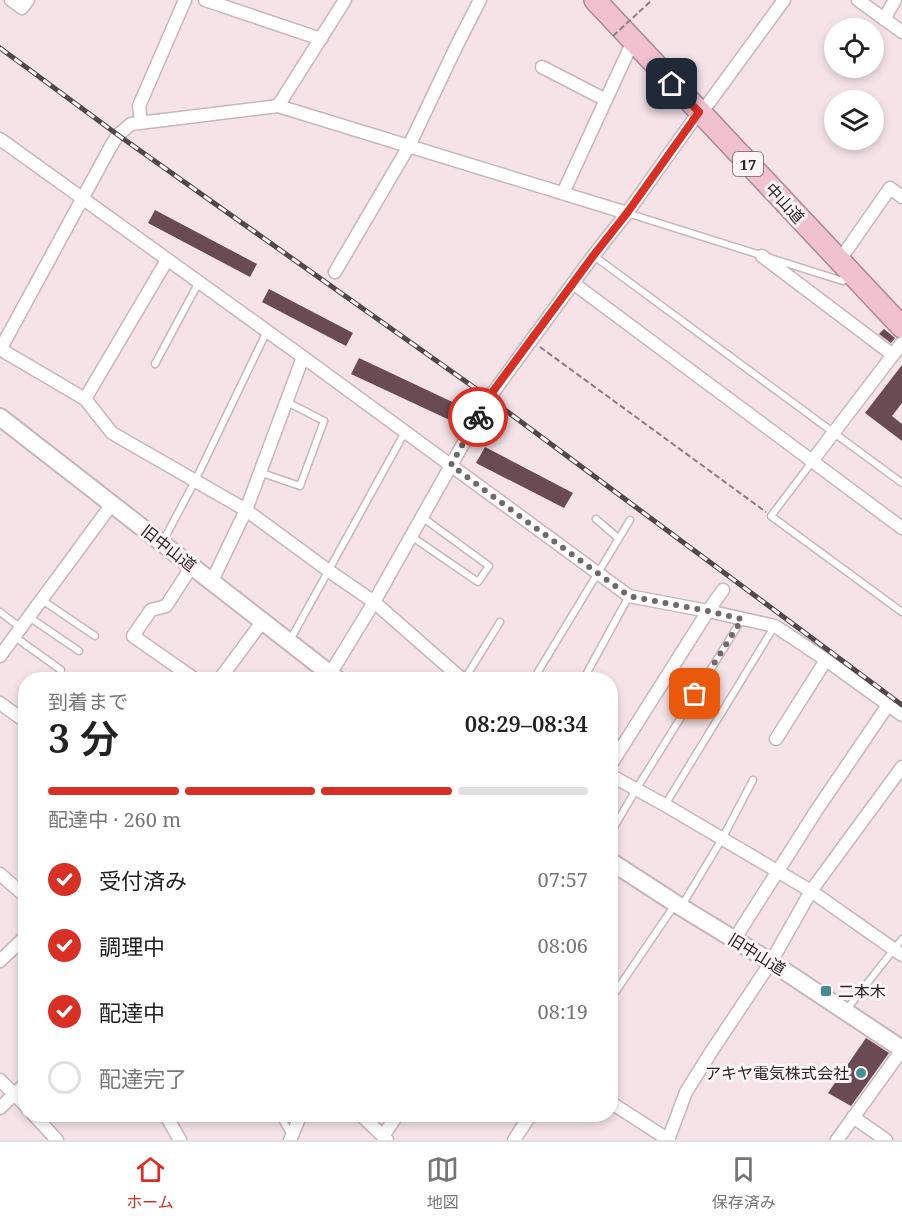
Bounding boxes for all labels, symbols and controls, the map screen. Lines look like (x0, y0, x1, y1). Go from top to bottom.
map controls (824, 18, 884, 150)
button: locate (824, 18, 884, 78)
pin (646, 58, 697, 109)
icon: home (655, 67, 688, 100)
button: layers (824, 90, 884, 150)
road number: 17 (733, 152, 763, 176)
street label: 中山道 (761, 178, 809, 228)
courier (448, 387, 508, 447)
icon: bike (462, 401, 495, 434)
street label: 旧中山道 (137, 520, 201, 576)
pin (669, 668, 720, 719)
icon: bag (678, 677, 711, 710)
text: 到着まで (48, 688, 128, 715)
text: 08:29–08:34 (465, 708, 588, 738)
text: 3 分 (48, 711, 119, 764)
text: 配達中 · 260 m (48, 806, 181, 833)
icon: check (48, 863, 81, 896)
text: 受付済み (99, 865, 187, 895)
text: 07:57 (538, 866, 588, 893)
street label: 旧中山道 (724, 928, 790, 980)
icon: check (48, 929, 81, 962)
text: 調理中 (99, 931, 165, 961)
text: 08:06 (538, 932, 588, 959)
place label: 二本木 (838, 980, 886, 1002)
marker: 二本木 (819, 984, 833, 998)
icon: check (48, 995, 81, 1028)
text: 配達中 (99, 997, 165, 1027)
text: 08:19 (538, 998, 588, 1025)
place label: アキヤ電気株式会社 (705, 1062, 849, 1084)
text: 配達完了 (99, 1063, 187, 1093)
marker: アキヤ電気株式会社 (854, 1066, 868, 1080)
tab: ホーム (126, 1153, 174, 1213)
tab: 地図 (426, 1153, 459, 1213)
tab: 保存済み (712, 1153, 776, 1213)

